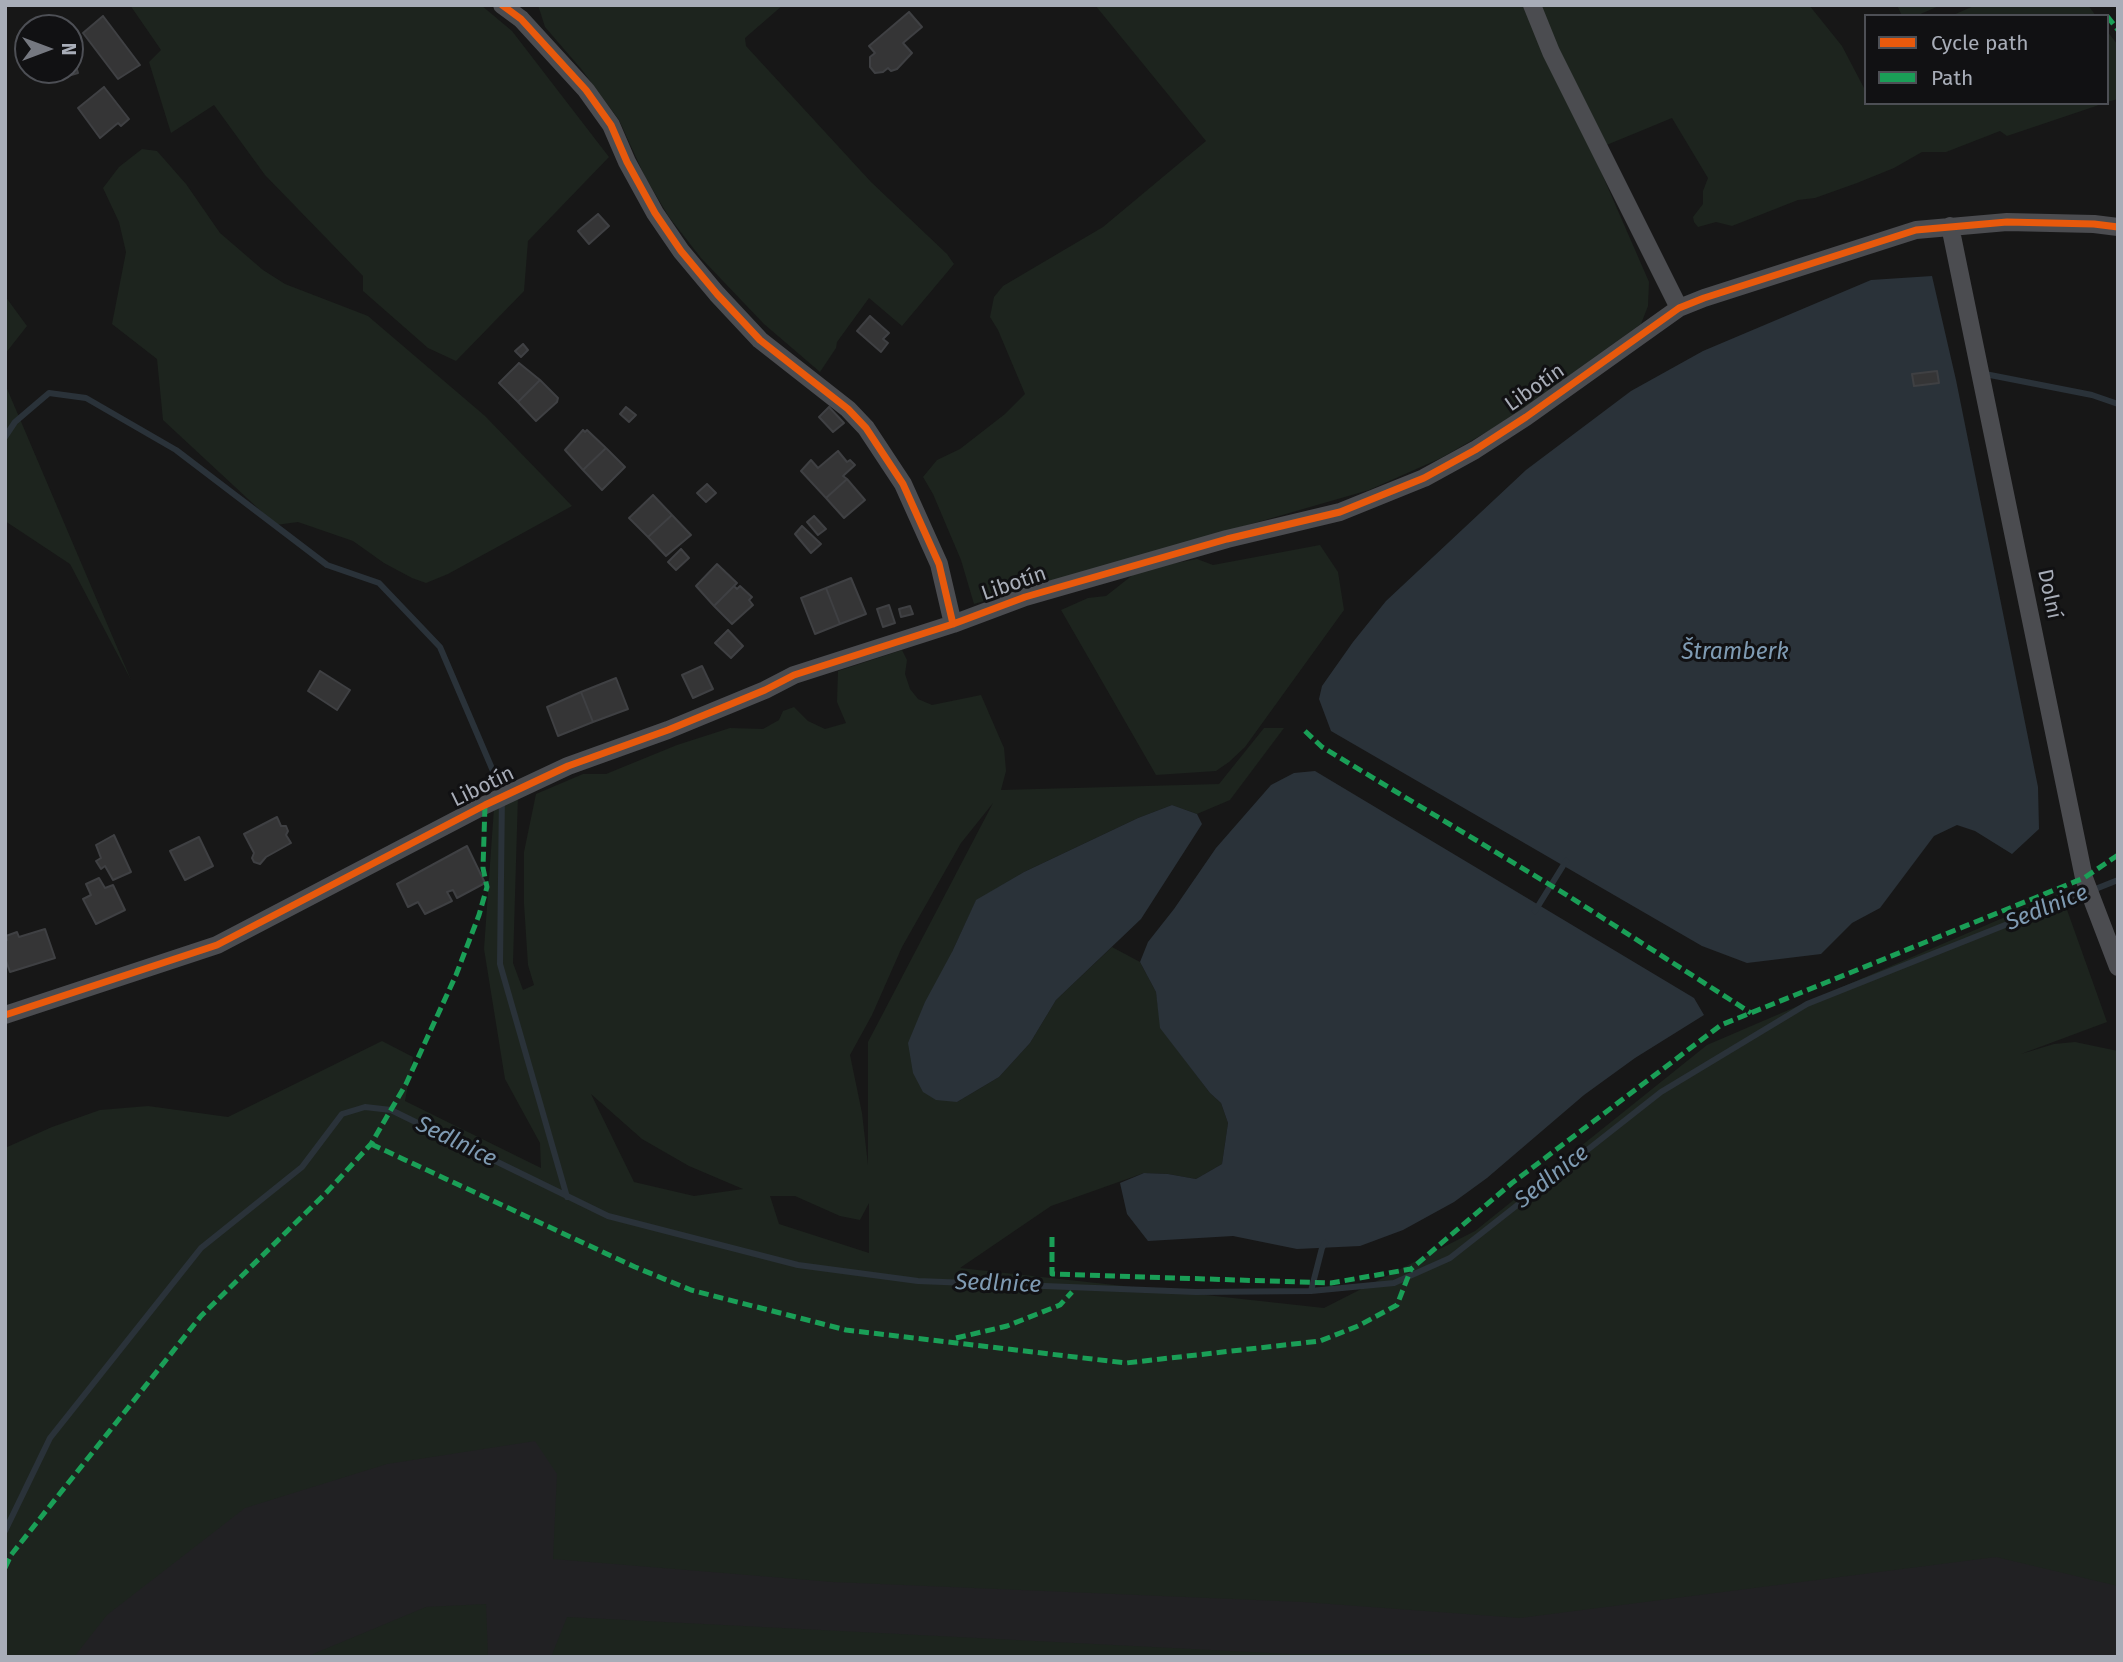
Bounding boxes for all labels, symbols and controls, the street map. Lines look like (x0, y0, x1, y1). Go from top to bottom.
north arrow (14, 14, 84, 84)
legend (1864, 14, 2109, 105)
text: Cycle path (1931, 30, 2029, 56)
text: N (57, 43, 80, 55)
text: Path (1931, 65, 1973, 91)
street label: Libotín (1500, 358, 1570, 418)
street label: Libotín (978, 561, 1050, 607)
street label: Dolní (2031, 567, 2067, 621)
water label: Štramberk (1681, 639, 1789, 667)
street label: Libotín (447, 761, 519, 813)
water label: Sedlnice (2002, 879, 2092, 937)
water label: Sedlnice (411, 1111, 501, 1173)
water label: Sedlnice (1509, 1140, 1595, 1214)
water label: Sedlnice (954, 1269, 1042, 1299)

